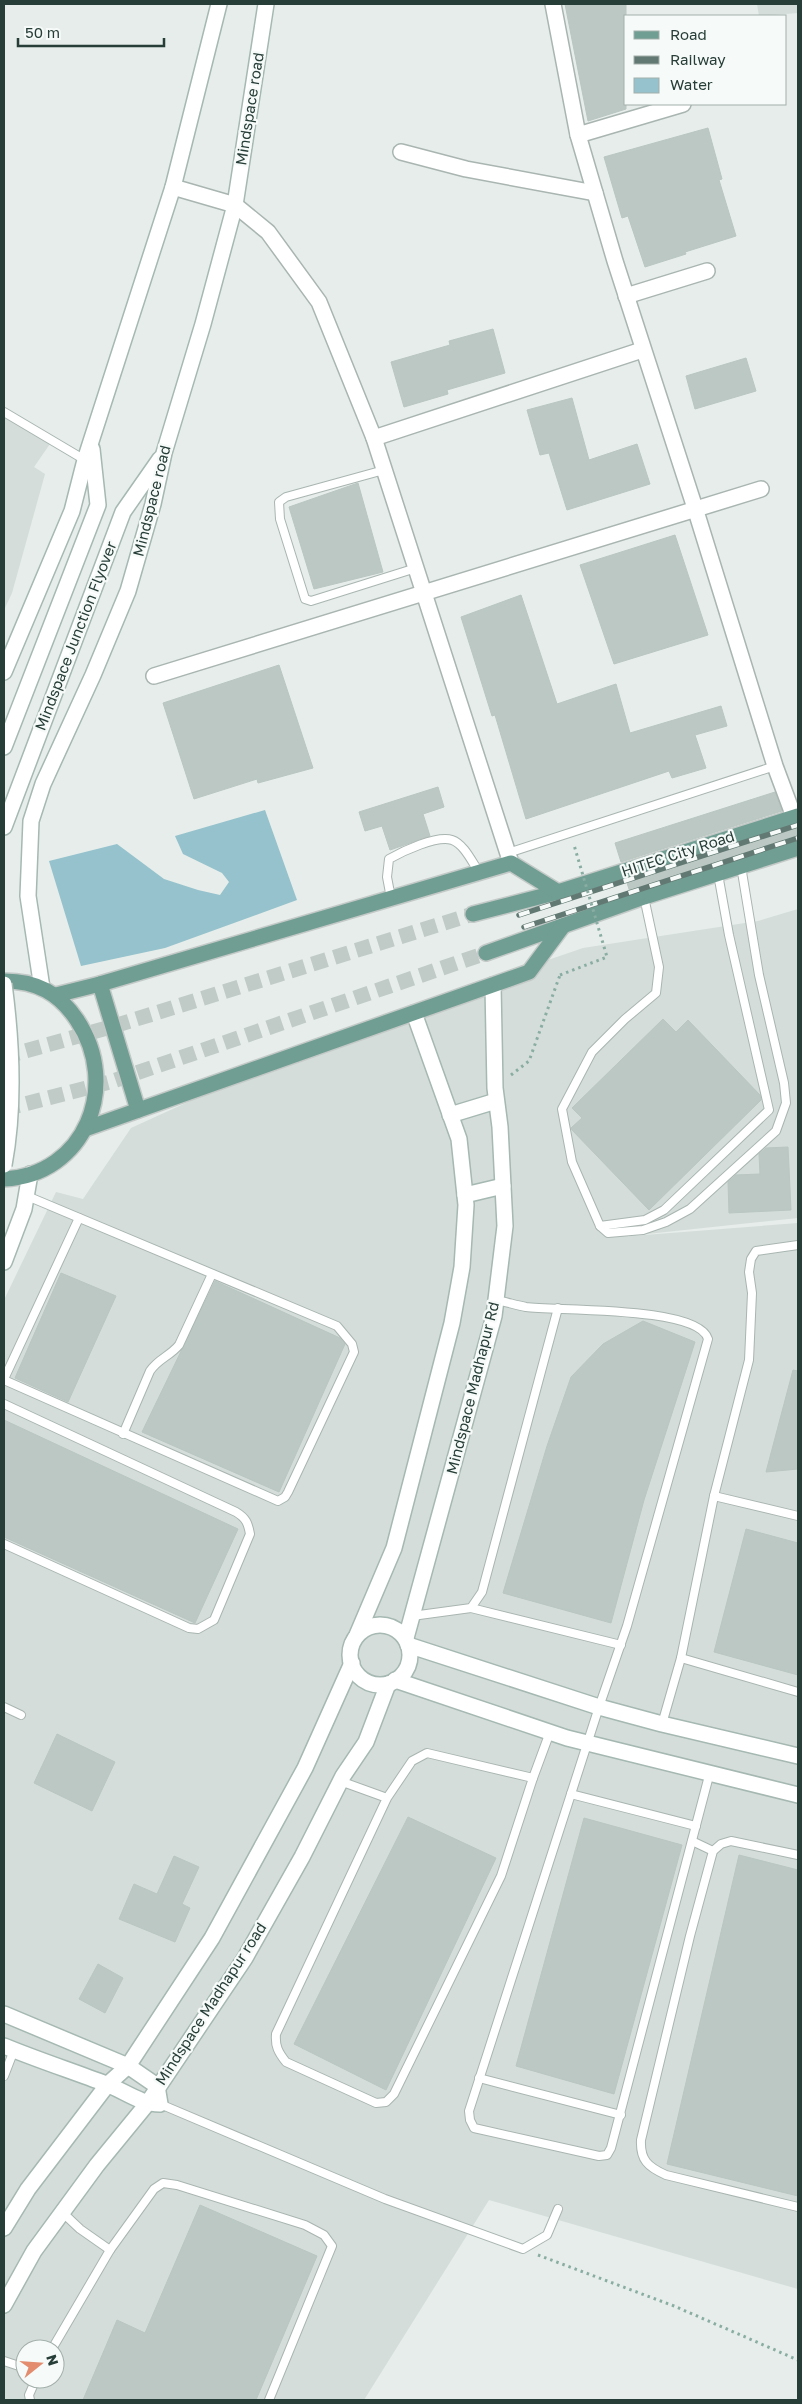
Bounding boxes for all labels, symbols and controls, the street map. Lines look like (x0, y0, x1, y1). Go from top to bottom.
scale bar (18, 15, 164, 47)
legend (624, 15, 787, 105)
text: 50 m (25, 23, 60, 41)
text: Road (670, 25, 707, 43)
text: Railway (670, 50, 726, 68)
street label: Mindspace road (231, 51, 267, 167)
text: Water (670, 75, 713, 93)
street label: Mindspace road (129, 443, 174, 558)
street label: Mindspace Junction Flyover (31, 538, 120, 733)
street label: HITEC City Road (619, 826, 737, 880)
street label: Mindspace Madhapur Rd (442, 1300, 502, 1476)
street label: Mindspace Madhapur road (151, 1919, 270, 2088)
north arrow (15, 2339, 65, 2389)
text: N (43, 2352, 63, 2368)

